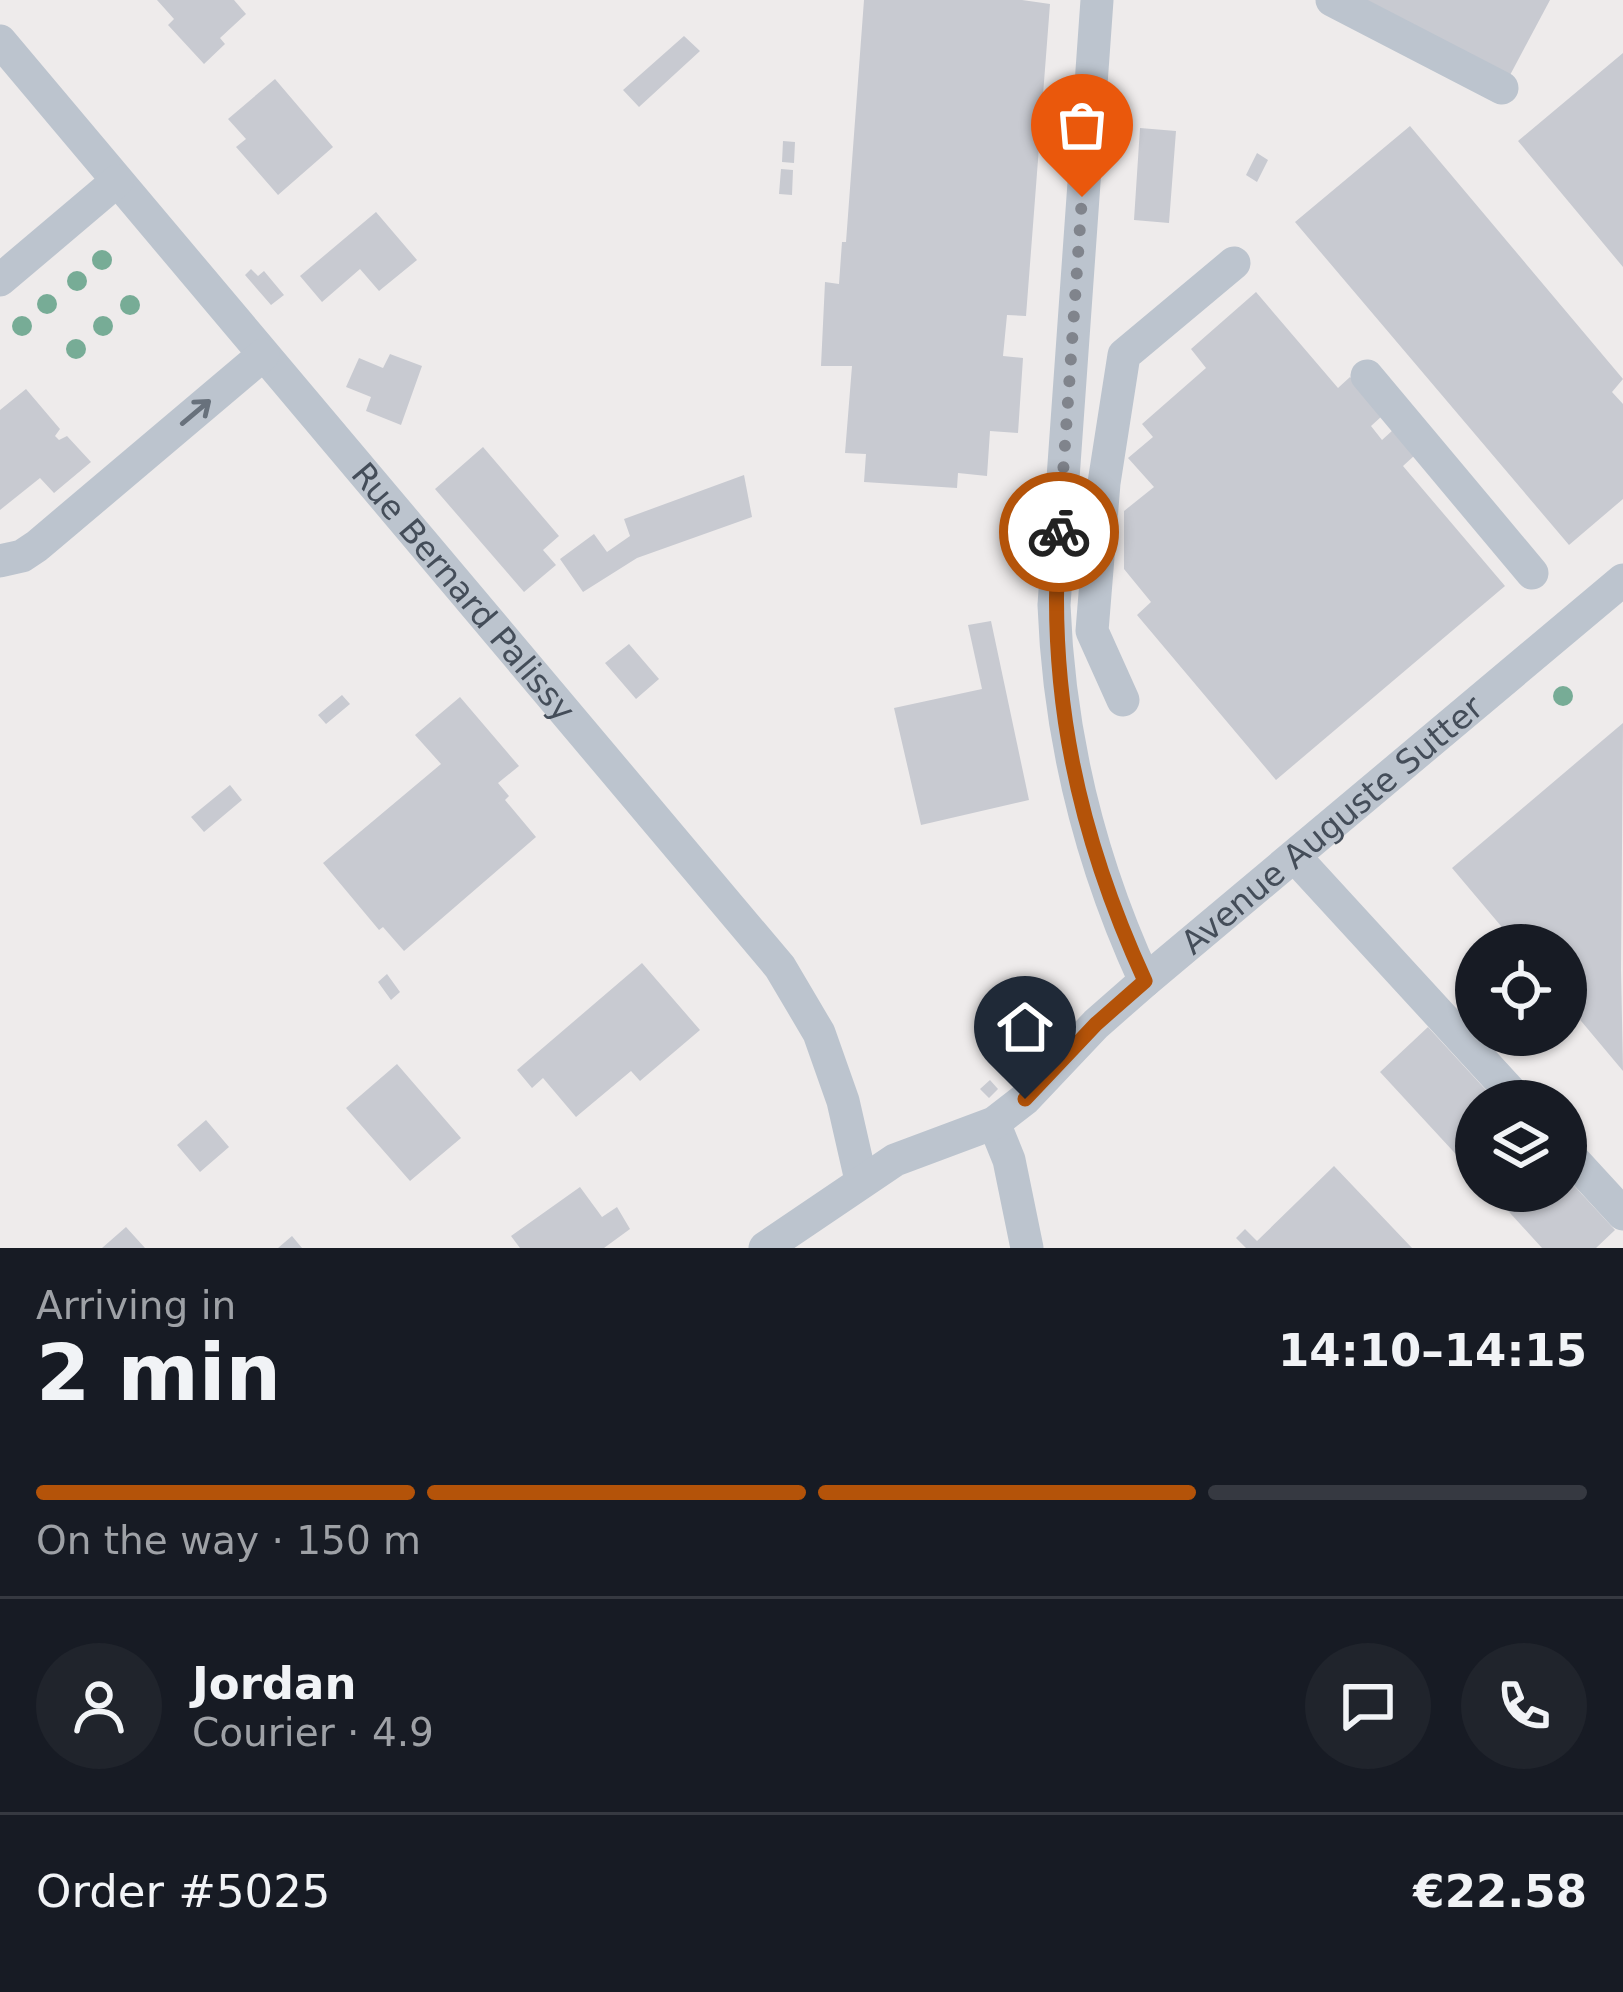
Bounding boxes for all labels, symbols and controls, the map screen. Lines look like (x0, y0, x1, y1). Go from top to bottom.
pin (1031, 74, 1133, 197)
icon: bag (1049, 92, 1115, 158)
one-way arrow (180, 399, 211, 427)
street label: Rue Bernard Palissy (344, 455, 583, 729)
courier (999, 472, 1119, 592)
icon: bike (1026, 499, 1092, 565)
street label: Avenue Auguste Sutter (1173, 687, 1491, 962)
map controls (1455, 924, 1587, 1212)
button: locate (1455, 924, 1587, 1056)
pin (974, 976, 1076, 1099)
icon: home (992, 994, 1058, 1060)
button: layers (1455, 1080, 1587, 1212)
text: Arriving in (36, 1283, 236, 1328)
text: 14:10–14:15 (1278, 1324, 1587, 1377)
text: 2 min (36, 1328, 281, 1418)
text: On the way · 150 m (36, 1518, 421, 1563)
button: person (36, 1643, 162, 1769)
button: chat (1305, 1643, 1431, 1769)
button: phone (1461, 1643, 1587, 1769)
text: Jordan (192, 1657, 356, 1710)
text: Courier · 4.9 (192, 1710, 434, 1755)
text: Order #5025 (36, 1865, 330, 1918)
text: €22.58 (1413, 1865, 1587, 1918)

